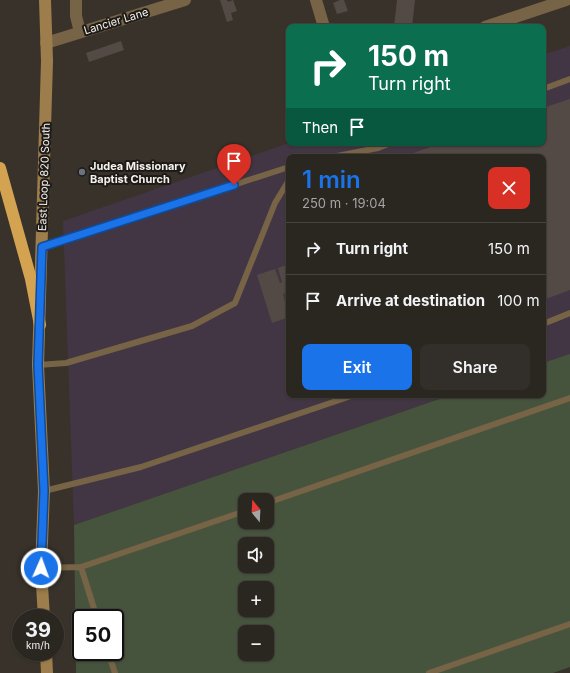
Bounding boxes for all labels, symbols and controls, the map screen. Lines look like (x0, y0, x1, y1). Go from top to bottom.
street label: Lancier Lane (82, 5, 150, 37)
text: 150 m (368, 39, 449, 73)
icon: right (302, 40, 354, 92)
text: Turn right (368, 73, 451, 94)
icon: arrive (346, 116, 368, 138)
text: Then (302, 118, 338, 137)
street label: East Loop 820 South (35, 123, 53, 231)
pin (217, 144, 251, 185)
icon: arrive (223, 150, 245, 172)
place label: Judea Missionary Baptist Church (90, 159, 186, 186)
text: 1 min (302, 165, 361, 194)
marker: Judea Missionary Baptist Church (77, 167, 87, 177)
button: close (488, 167, 530, 209)
text: 250 m · 19:04 (302, 195, 386, 211)
icon: right (302, 238, 324, 260)
text: Turn right (336, 239, 408, 258)
text: 150 m (488, 239, 530, 258)
icon: arrive (302, 290, 324, 312)
text: Arrive at destination (336, 291, 485, 310)
text: 100 m (497, 291, 540, 310)
button: Exit (302, 344, 412, 390)
button: Share (420, 344, 530, 390)
north arrow (238, 493, 274, 529)
map controls (238, 493, 274, 661)
button: sound (238, 537, 274, 573)
position arrow (20, 547, 62, 589)
button: + (238, 581, 274, 617)
speed limit sign: 50 (72, 609, 124, 661)
text: 39 (25, 618, 51, 642)
button: − (238, 625, 274, 661)
text: km/h (26, 639, 50, 651)

